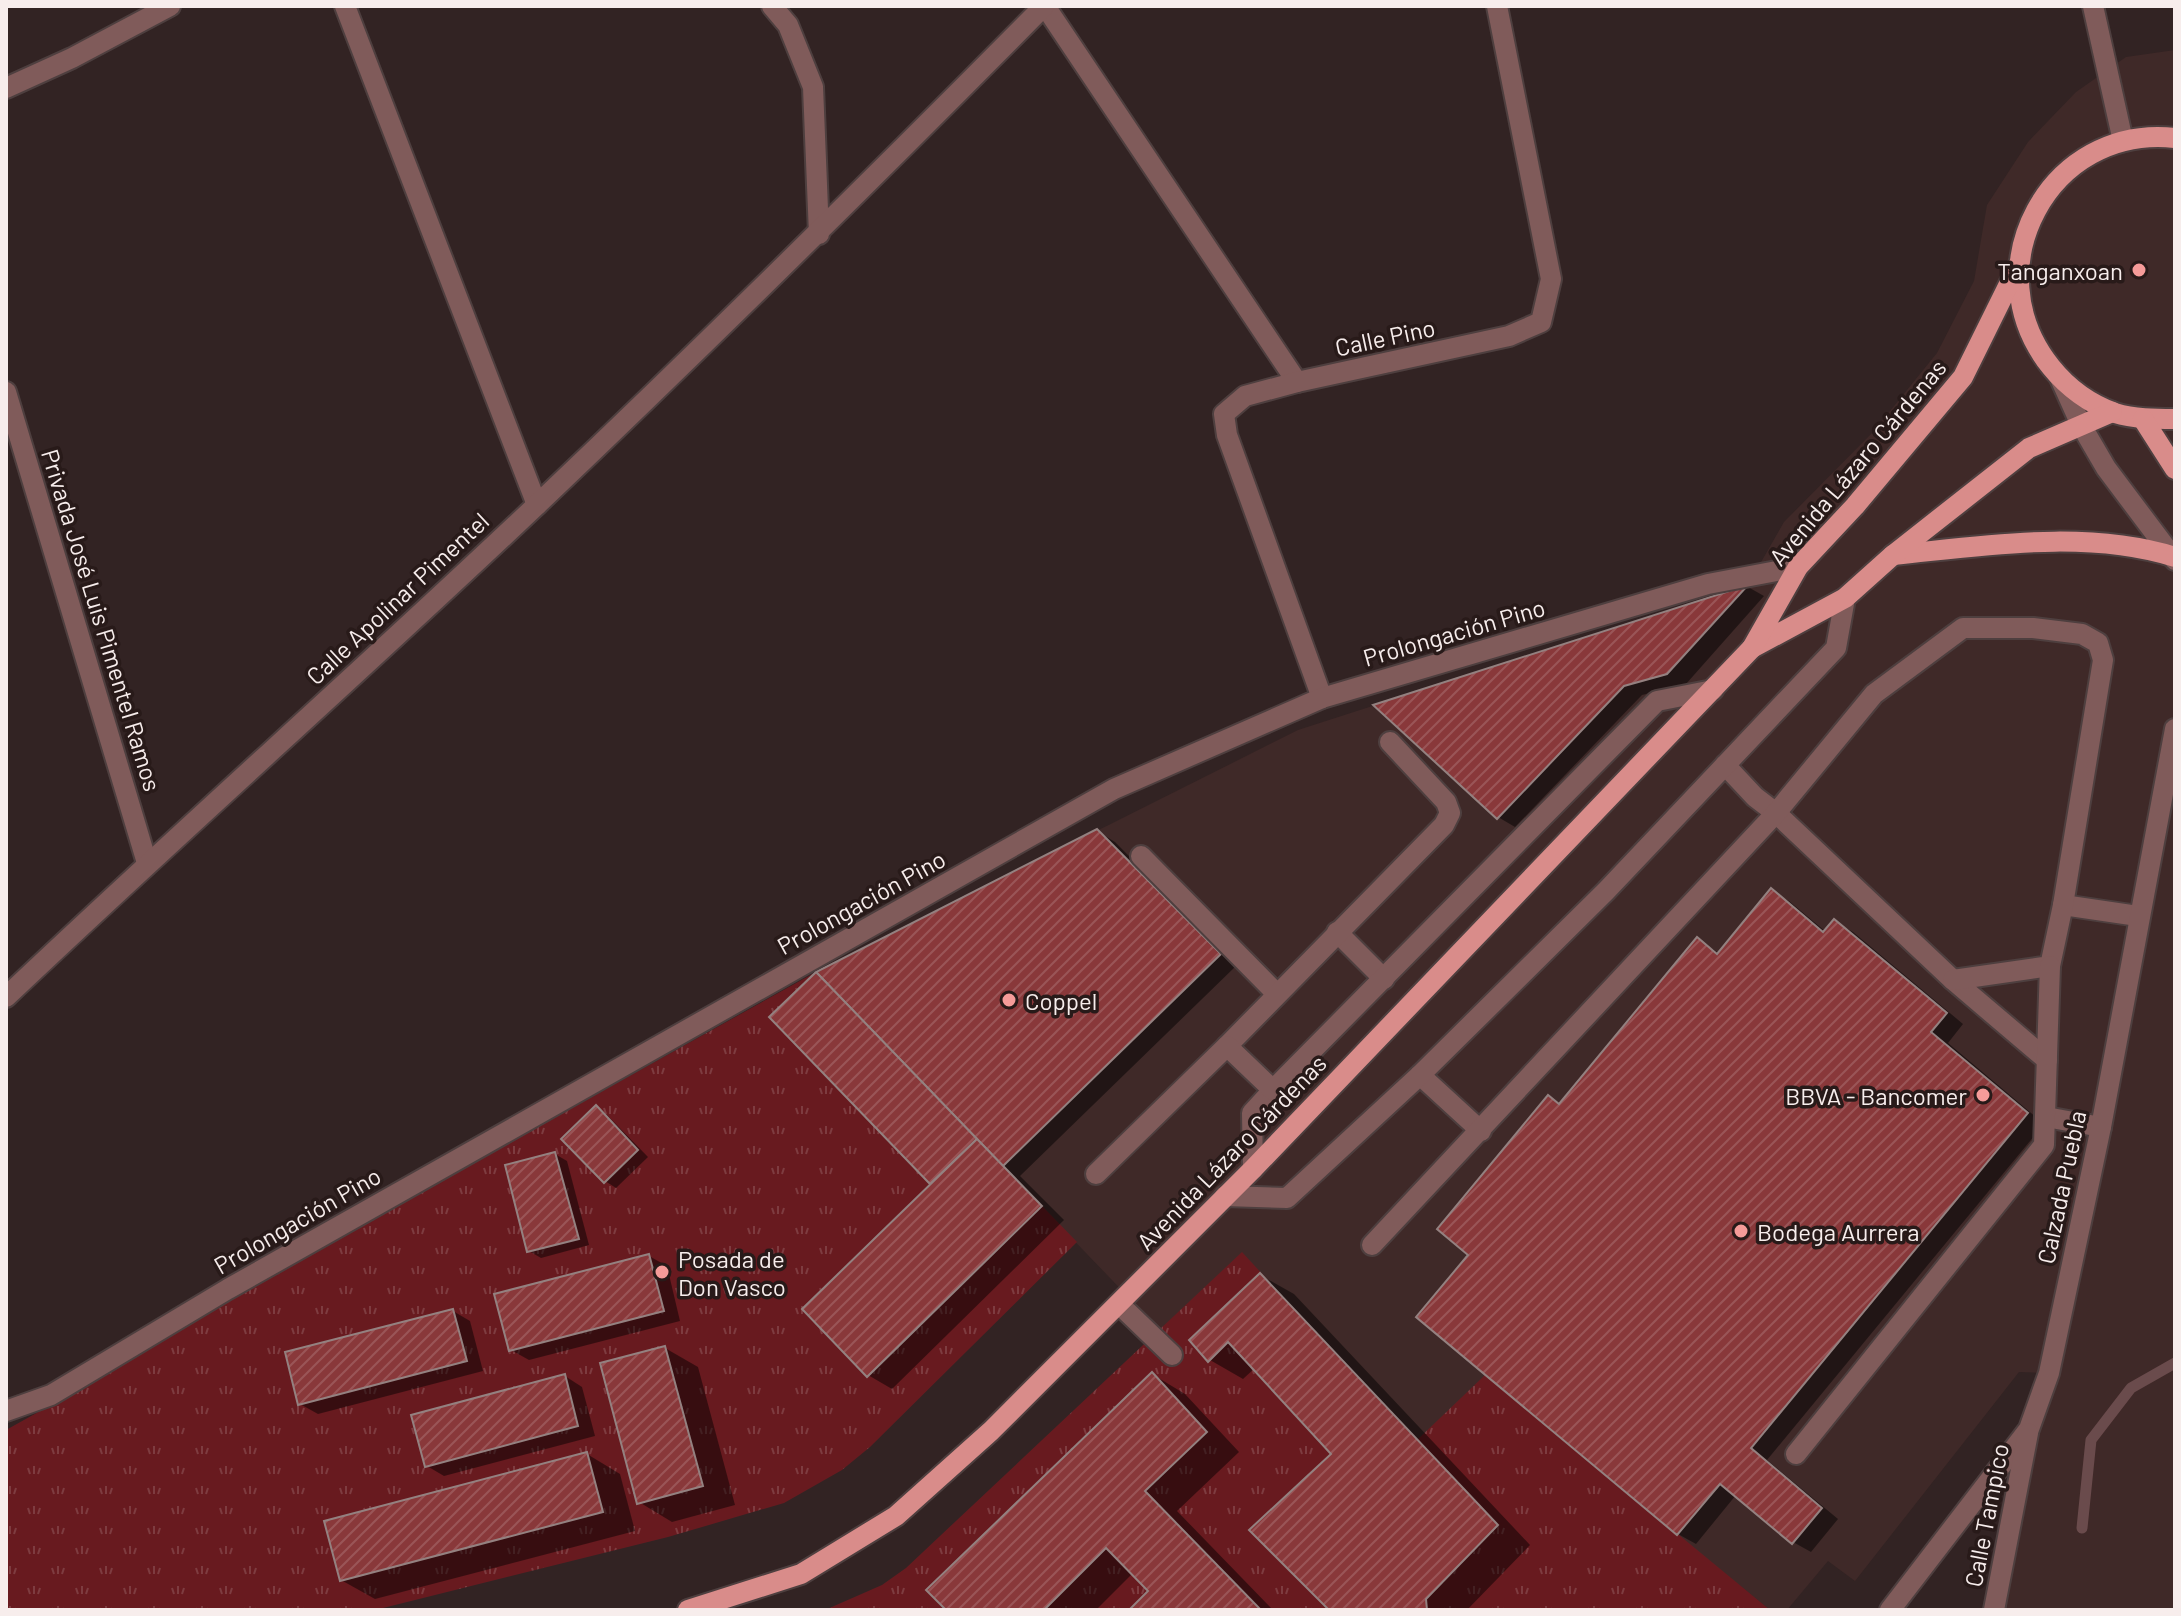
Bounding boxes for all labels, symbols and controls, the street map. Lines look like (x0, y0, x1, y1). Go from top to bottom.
place label: Tanganxoan (1997, 256, 2123, 285)
marker: Tanganxoan (2130, 261, 2148, 279)
street label: Calle Pino (1332, 312, 1438, 362)
street label: Avenida Lázaro Cárdenas (1762, 353, 1952, 571)
street label: Privada José Luis Pimentel Ramos (36, 445, 168, 795)
street label: Calle Apolinar Pimentel (300, 506, 494, 690)
street label: Prolongación Pino (1360, 592, 1548, 672)
street label: Prolongación Pino (772, 844, 950, 960)
place label: Coppel (1025, 986, 1097, 1015)
marker: Coppel (1000, 991, 1018, 1009)
street label: Avenida Lázaro Cárdenas (1130, 1048, 1332, 1256)
place label: BBVA - Bancomer (1785, 1081, 1967, 1110)
marker: BBVA - Bancomer (1974, 1086, 1992, 1104)
street label: Calzada Puebla (2031, 1108, 2091, 1266)
street label: Prolongación Pino (208, 1160, 386, 1280)
place label: Bodega Aurrera (1757, 1217, 1919, 1246)
marker: Bodega Aurrera (1732, 1222, 1750, 1240)
place label: Posada de Don Vasco (678, 1244, 786, 1301)
marker: Posada de Don Vasco (653, 1263, 671, 1281)
street label: Calle Tampico (1958, 1441, 2014, 1589)

